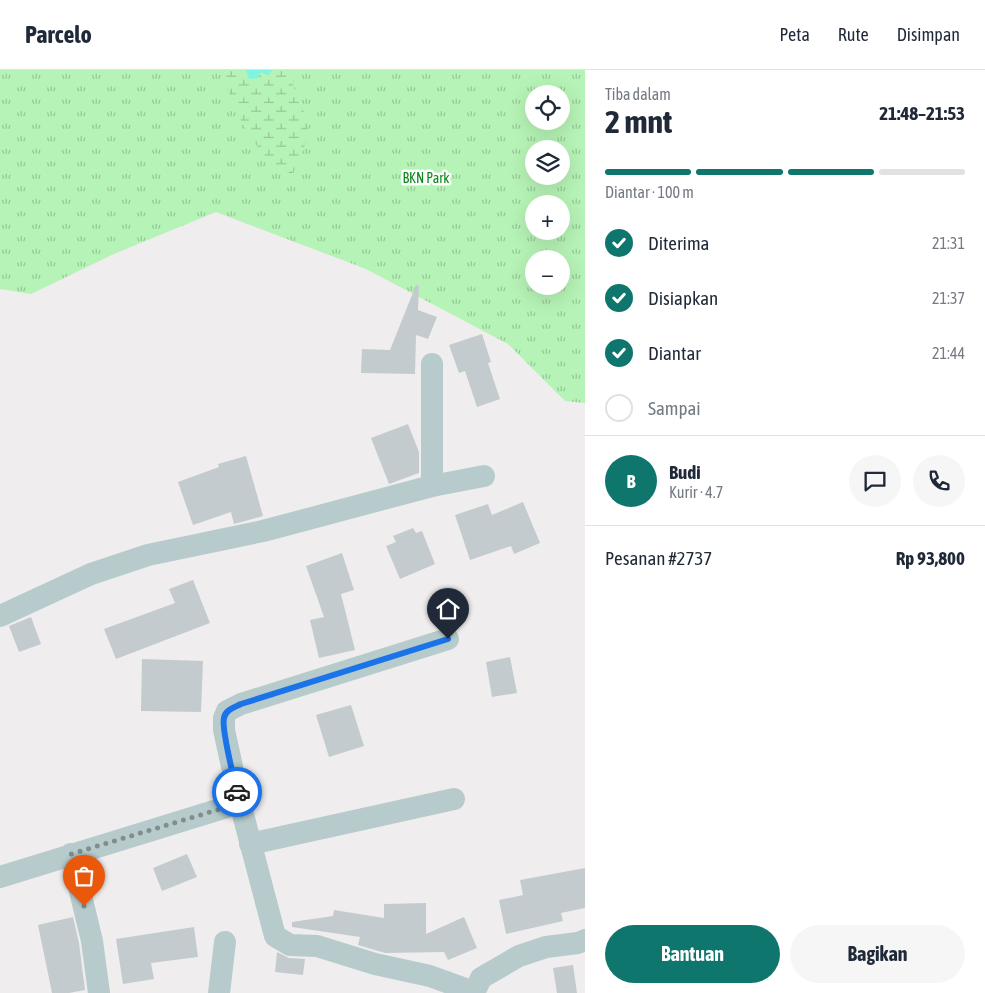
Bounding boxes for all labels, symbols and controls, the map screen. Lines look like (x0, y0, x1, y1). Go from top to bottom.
text: Parcelo (25, 21, 92, 48)
text: Peta (779, 24, 810, 45)
text: Rute (838, 24, 869, 45)
text: Disimpan (897, 24, 960, 45)
map controls (525, 85, 570, 295)
button: locate (525, 85, 570, 130)
text: Tiba dalam (605, 85, 671, 103)
text: 21:48–21:53 (879, 102, 965, 124)
text: 2 mnt (605, 103, 672, 140)
button: layers (525, 140, 570, 185)
park label: BKN Park (402, 170, 450, 186)
text: Diantar · 100 m (605, 183, 694, 201)
button: + (525, 195, 570, 240)
icon: check (605, 229, 633, 257)
text: Diterima (648, 232, 709, 254)
text: 21:31 (932, 234, 965, 252)
button: − (525, 250, 570, 295)
icon: check (605, 284, 633, 312)
text: Disiapkan (648, 287, 718, 309)
text: 21:37 (932, 289, 965, 307)
icon: check (605, 339, 633, 367)
text: Diantar (648, 342, 701, 364)
text: 21:44 (932, 344, 965, 362)
text: Sampai (648, 397, 701, 419)
button: chat (849, 455, 901, 507)
button: phone (913, 455, 965, 507)
text: Budi (669, 461, 701, 483)
text: B (626, 470, 636, 492)
text: Kurir · 4.7 (669, 483, 723, 501)
text: Pesanan #2737 (605, 547, 712, 569)
text: Rp 93,800 (896, 547, 965, 569)
pin (427, 588, 469, 639)
icon: home (434, 595, 462, 623)
courier (212, 767, 262, 817)
icon: car (223, 778, 251, 806)
pin (63, 855, 105, 906)
icon: bag (70, 862, 98, 890)
button: Bantuan (605, 925, 780, 983)
button: Bagikan (790, 925, 965, 983)

